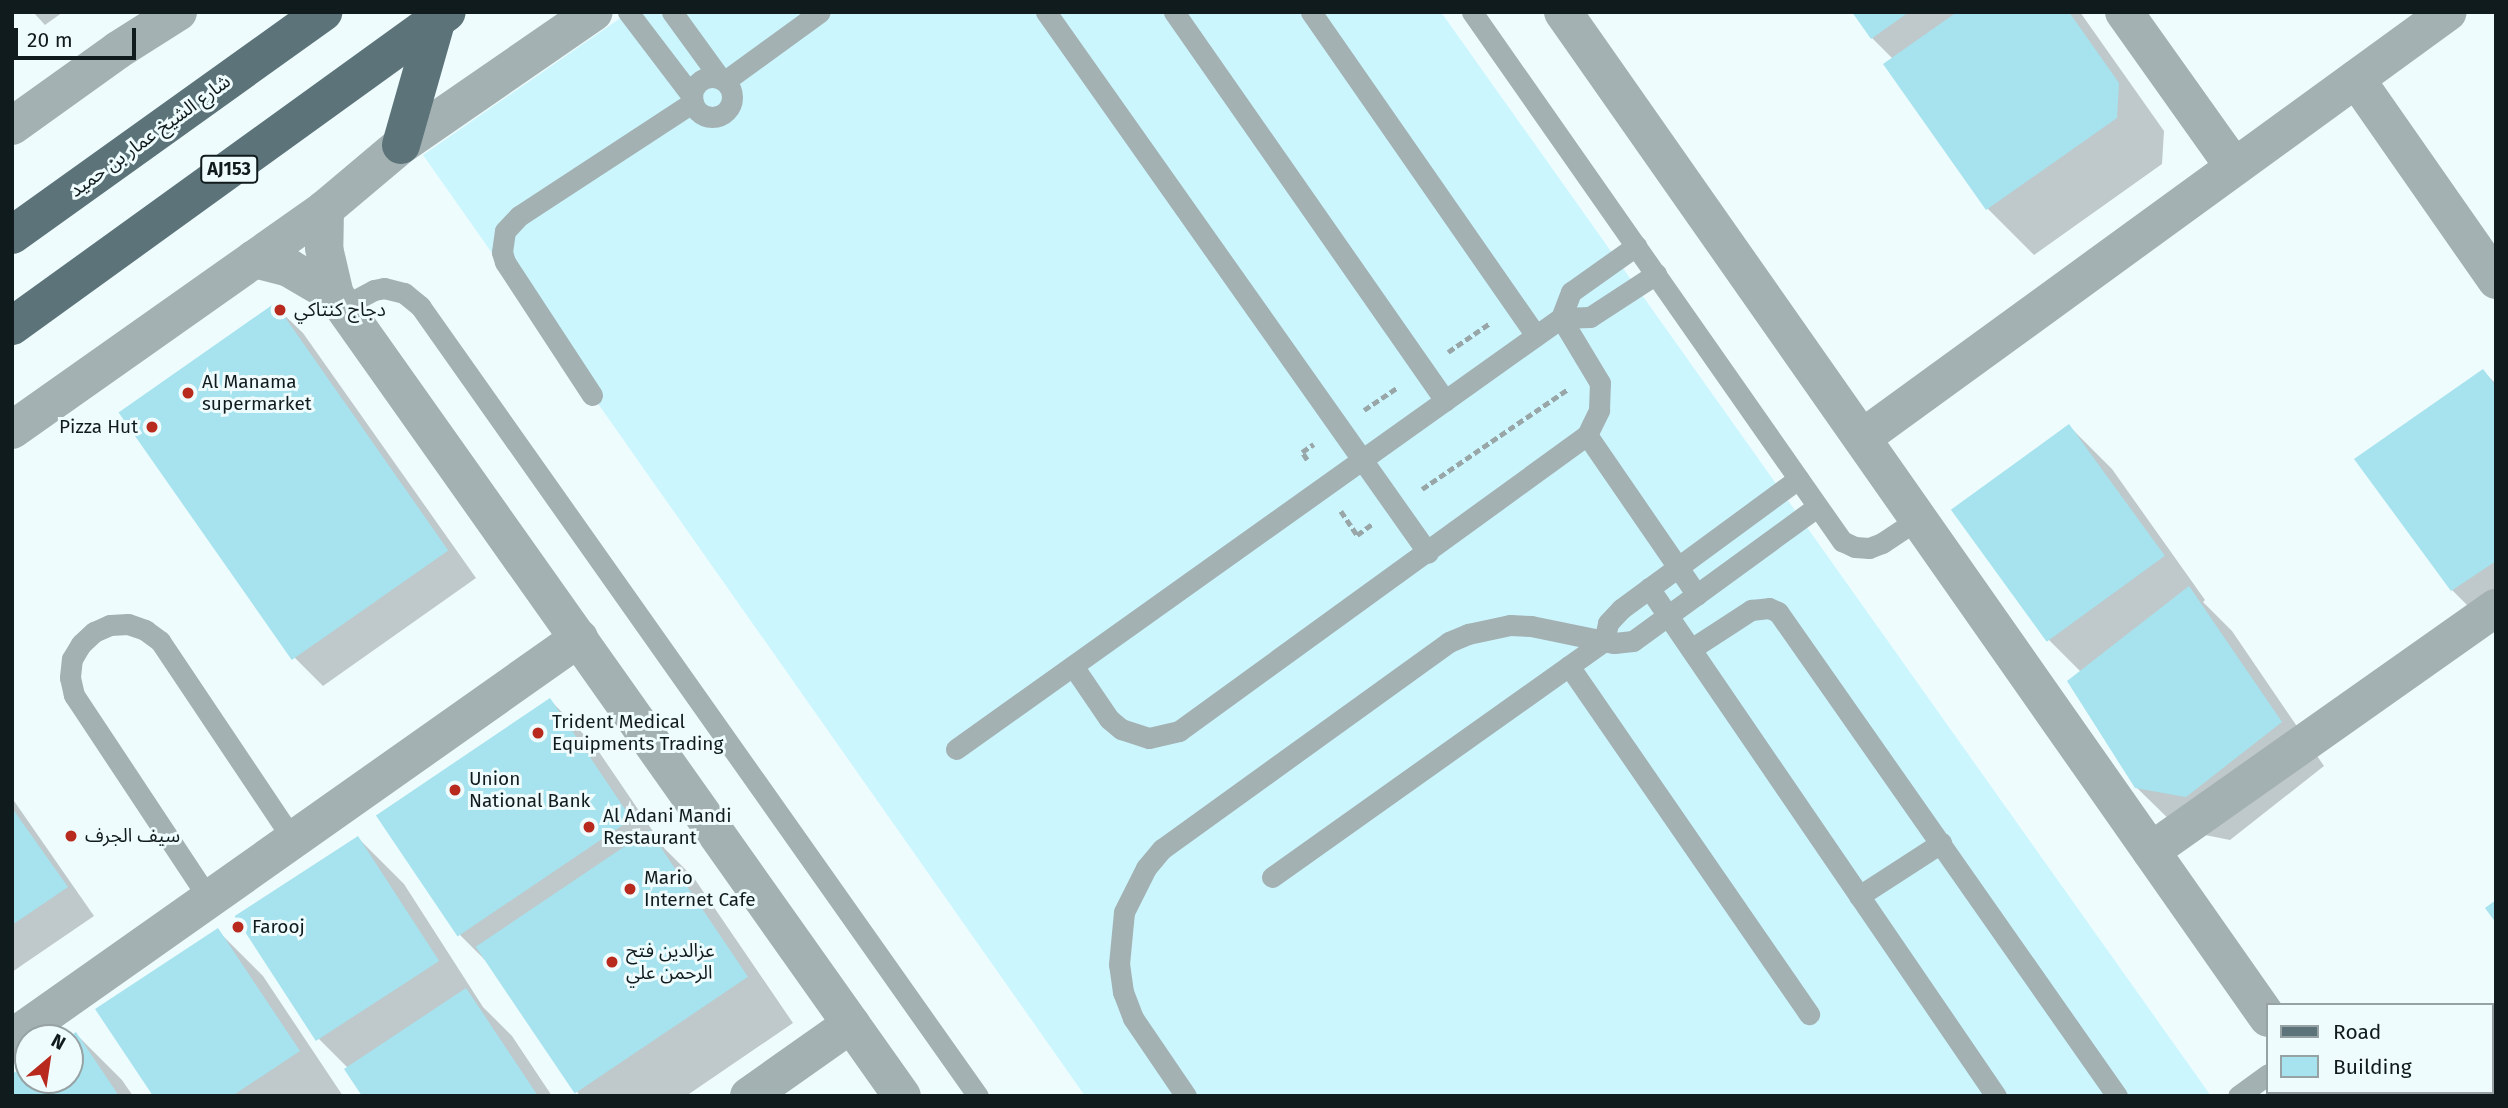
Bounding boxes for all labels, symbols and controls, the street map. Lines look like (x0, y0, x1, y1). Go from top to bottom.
scale bar (18, 14, 140, 58)
text: 20 m (27, 27, 73, 53)
street label: شارع الشيخ عمار بن حميد (65, 70, 235, 202)
road number: AJ153 (199, 154, 259, 184)
place label: دجاج كنتاكي (294, 299, 386, 321)
marker: دجاج كنتاكي (272, 302, 288, 318)
place label: Al Manama supermarket (202, 371, 312, 415)
marker: Al Manama supermarket (180, 385, 196, 401)
place label: Pizza Hut (59, 416, 138, 438)
marker: Pizza Hut (144, 419, 160, 435)
place label: Trident Medical Equipments Trading (552, 711, 723, 755)
marker: Trident Medical Equipments Trading (530, 725, 546, 741)
place label: Union National Bank (469, 768, 590, 812)
marker: Union National Bank (447, 782, 463, 798)
place label: Al Adani Mandi Restaurant (603, 805, 732, 849)
marker: Al Adani Mandi Restaurant (581, 819, 597, 835)
place label: سيف الجرف (85, 825, 180, 847)
marker: سيف الجرف (63, 828, 79, 844)
place label: Mario Internet Cafe (644, 867, 756, 911)
marker: Mario Internet Cafe (622, 881, 638, 897)
place label: Farooj (252, 916, 305, 938)
marker: Farooj (230, 919, 246, 935)
place label: عزالدين فتح الرحمن علي (626, 940, 715, 984)
marker: عزالدين فتح الرحمن علي (604, 954, 620, 970)
legend (2266, 1003, 2494, 1094)
text: Road (2333, 1019, 2381, 1045)
north arrow (14, 1024, 84, 1094)
text: N (47, 1029, 70, 1055)
text: Building (2333, 1054, 2412, 1080)

